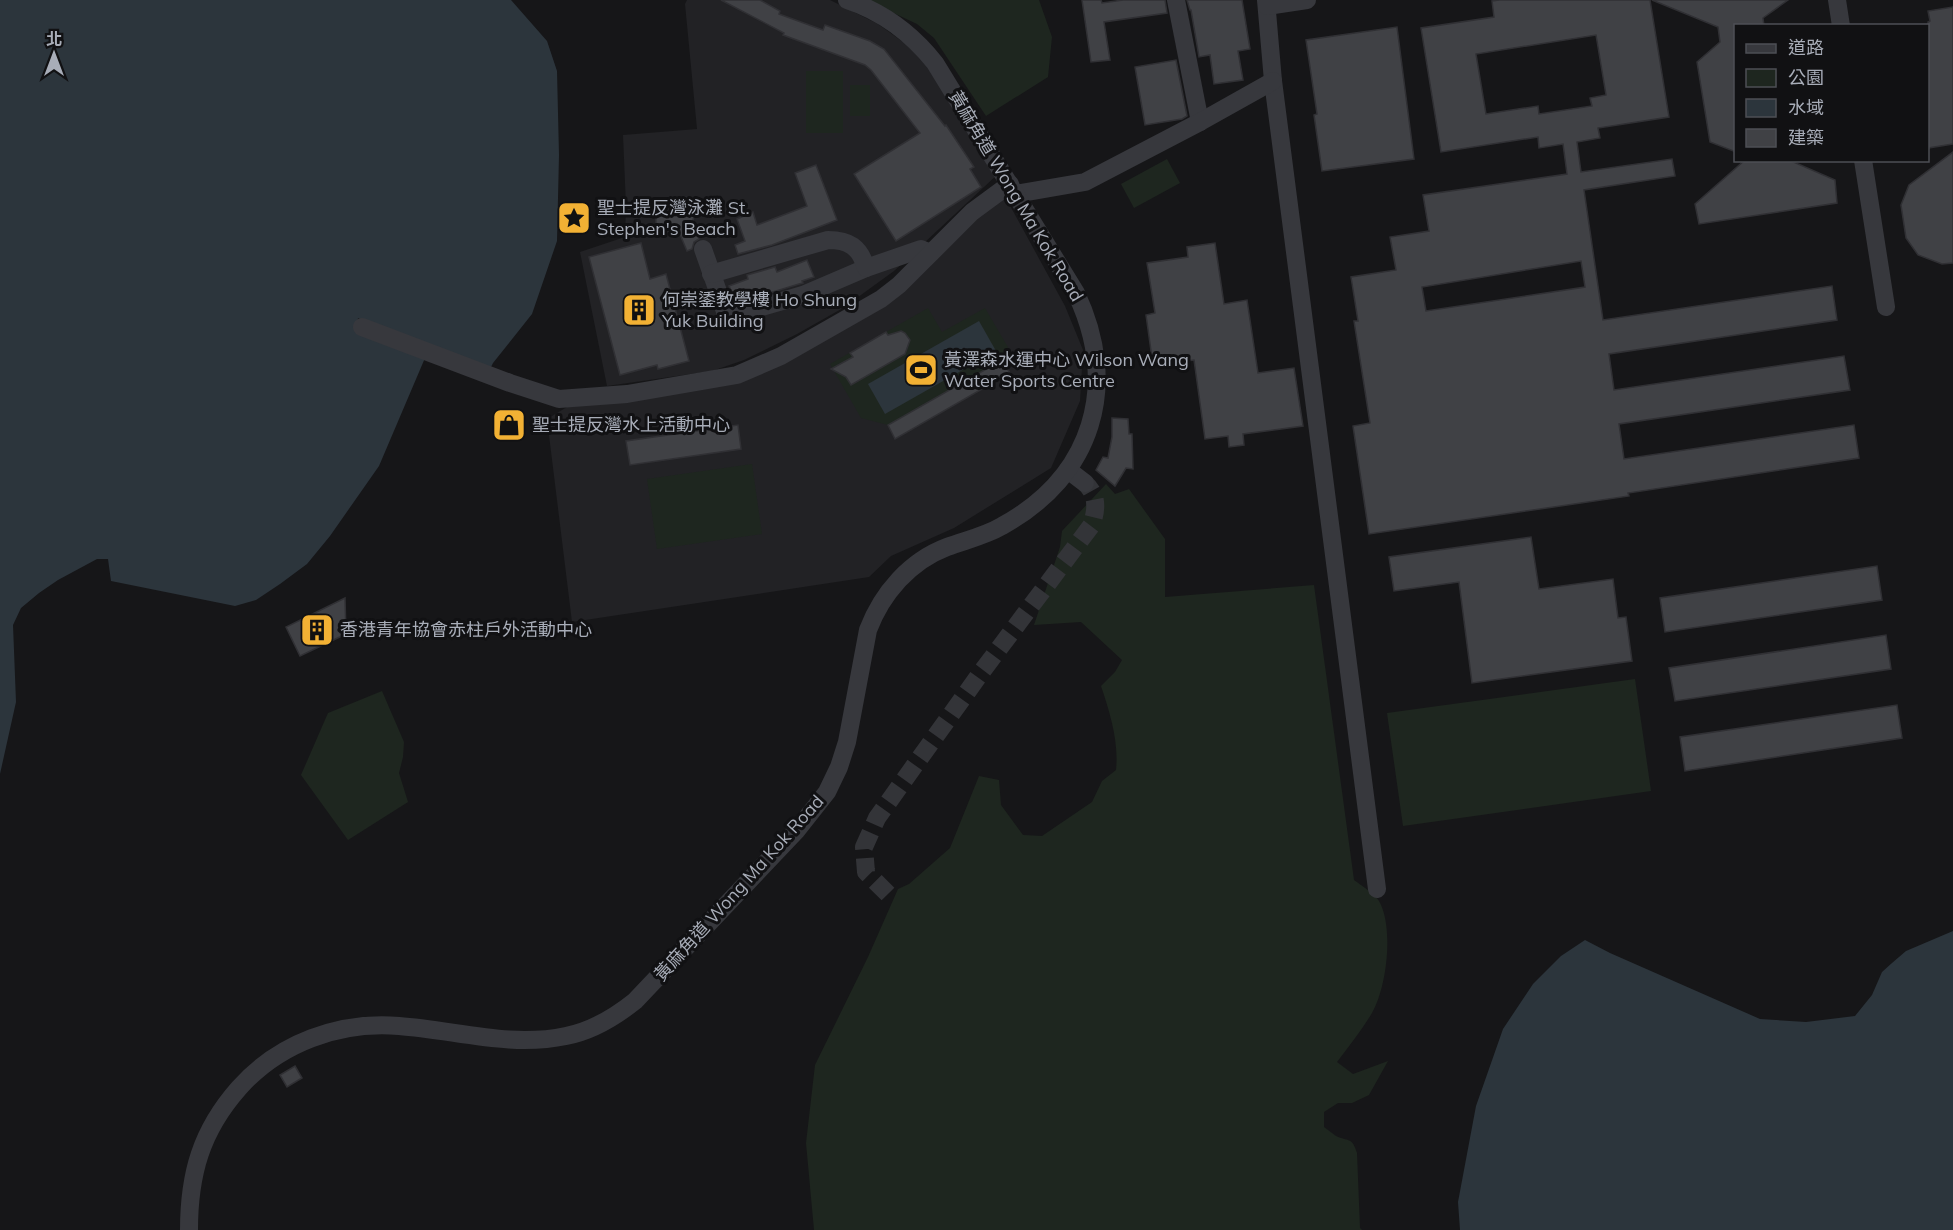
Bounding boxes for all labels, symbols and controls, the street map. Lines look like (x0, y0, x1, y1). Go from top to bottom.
north arrow (24, 24, 84, 84)
legend (1734, 24, 1929, 162)
text: 北 (46, 29, 62, 49)
text: 道路 (1788, 36, 1824, 59)
text: 公園 (1788, 66, 1824, 89)
street label: 黃麻角道 Wong Ma Kok Road (944, 86, 1089, 306)
text: 水域 (1788, 96, 1824, 119)
text: 建築 (1788, 126, 1824, 149)
place label: 聖士提反灣泳灘 St. Stephen's Beach (597, 196, 750, 240)
place icon: 聖士提反灣泳灘 St. Stephen's Beach (556, 200, 592, 236)
place label: 何崇鋈教學樓 Ho Shung Yuk Building (661, 288, 857, 332)
building icon: 何崇鋈教學樓 Ho Shung Yuk Building (621, 292, 657, 328)
place label: 黃澤森水運中心 Wilson Wang Water Sports Centre (944, 348, 1189, 392)
sports icon: 黃澤森水運中心 Wilson Wang Water Sports Centre (903, 352, 939, 388)
shop icon: 聖士提反灣水上活動中心 (491, 407, 527, 443)
place label: 聖士提反灣水上活動中心 (532, 413, 730, 436)
building icon: 香港青年協會赤柱戶外活動中心 (299, 612, 335, 648)
place label: 香港青年協會赤柱戶外活動中心 (340, 618, 592, 641)
street label: 黃麻角道 Wong Ma Kok Road (649, 790, 828, 985)

